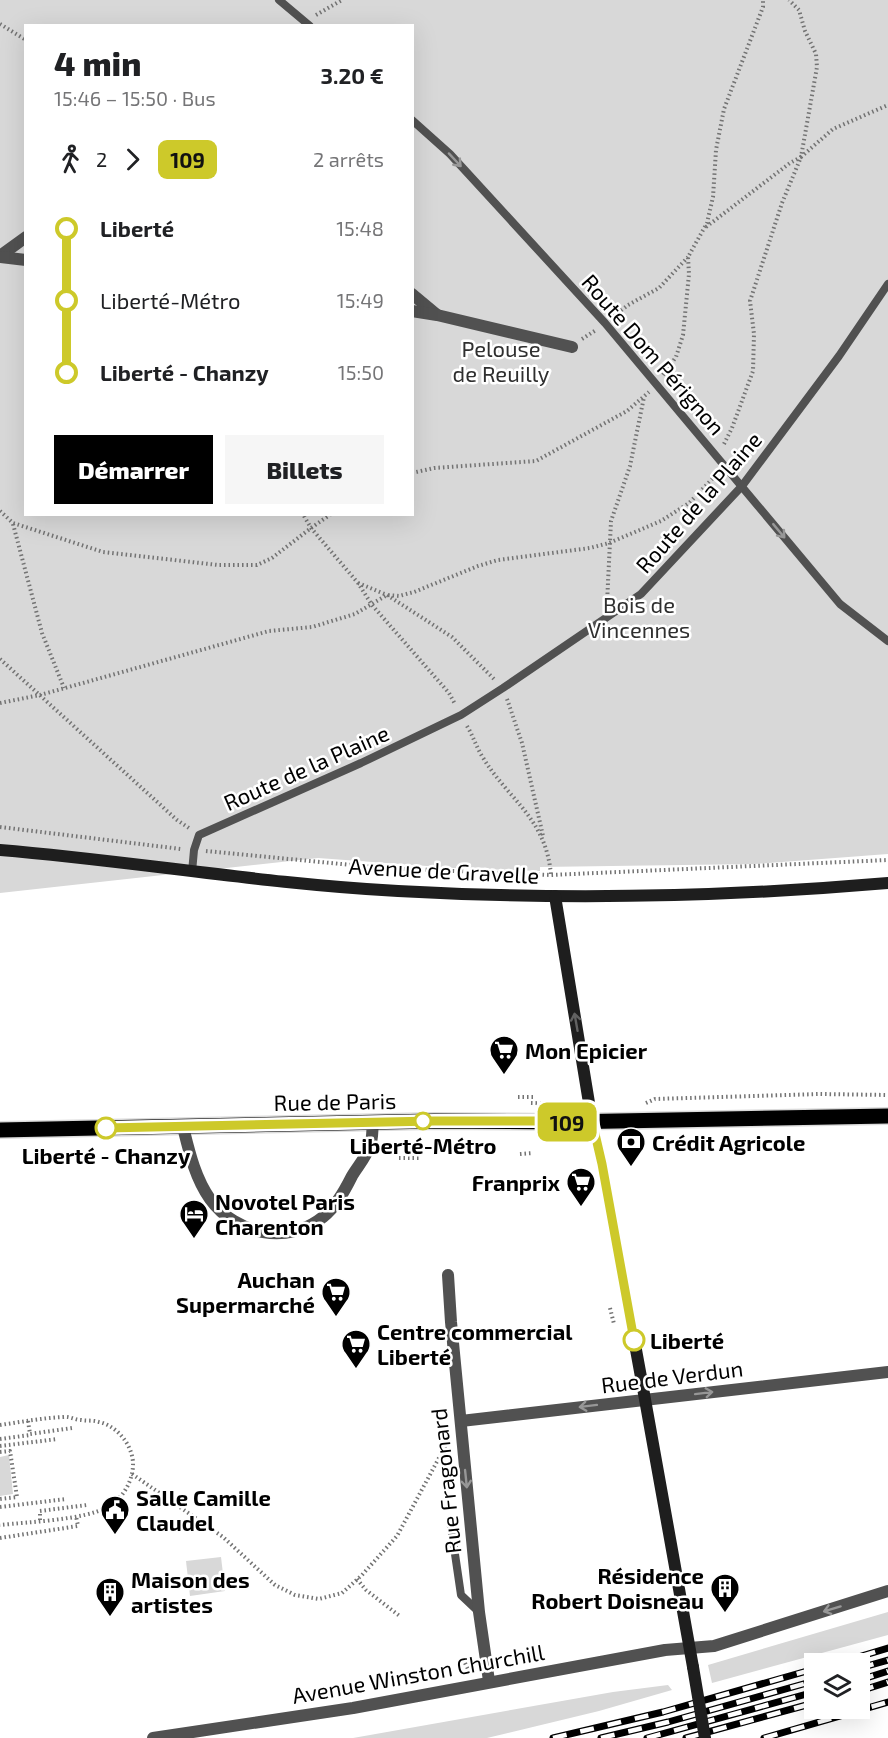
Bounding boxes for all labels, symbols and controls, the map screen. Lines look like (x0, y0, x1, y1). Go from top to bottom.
text: 4 min (54, 43, 141, 83)
text: 3.20 € (321, 62, 384, 88)
text: 15:46 – 15:50 · Bus (54, 86, 216, 110)
icon: walk (54, 143, 87, 176)
icon: forward (116, 143, 149, 176)
text: 2 (96, 147, 107, 171)
text: 109 (170, 147, 205, 172)
text: 2 arrêts (313, 147, 384, 171)
one-way arrow (448, 152, 462, 167)
text: Liberté (100, 215, 174, 241)
text: 15:48 (336, 216, 384, 240)
street label: Route Dom Pérignon (577, 268, 731, 440)
text: Liberté-Métro (100, 287, 241, 313)
text: 15:49 (337, 288, 384, 312)
park label: Pelouse de Reuilly (453, 335, 550, 386)
text: Liberté - Chanzy (100, 359, 269, 385)
text: 15:50 (338, 360, 384, 384)
street label: Route de la Plaine (630, 426, 766, 578)
button: Démarrer (54, 435, 213, 504)
button: Billets (225, 435, 384, 504)
one-way arrow (772, 523, 786, 538)
park label: Bois de Vincennes (588, 591, 690, 642)
street label: Route de la Plaine (219, 719, 393, 815)
street label: Avenue de Gravelle (348, 852, 540, 888)
one-way arrow (570, 1012, 581, 1032)
supermarket icon: Mon Epicier (488, 1034, 520, 1076)
place label: Mon Epicier (525, 1037, 648, 1063)
street label: Rue de Paris (273, 1087, 397, 1115)
line badge: 109 (532, 1102, 602, 1142)
text: 109 (550, 1110, 584, 1135)
marker: Liberté-Métro (414, 1112, 432, 1130)
marker: Liberté - Chanzy (95, 1117, 117, 1139)
bank icon: Crédit Agricole (615, 1126, 647, 1168)
place label: Crédit Agricole (652, 1129, 805, 1155)
place label: Liberté-Métro (349, 1132, 497, 1158)
place label: Liberté - Chanzy (22, 1142, 191, 1169)
supermarket icon: Franprix (565, 1166, 597, 1208)
place label: Franprix (472, 1169, 561, 1195)
place label: Novotel Paris Charenton (215, 1188, 355, 1239)
hotel icon: Novotel Paris Charenton (178, 1198, 210, 1240)
place label: Auchan Supermarché (176, 1266, 315, 1317)
supermarket icon: Auchan Supermarché (320, 1276, 352, 1318)
place label: Centre commercial Liberté (377, 1318, 573, 1369)
place label: Liberté (650, 1327, 724, 1353)
supermarket icon: Centre commercial Liberté (340, 1328, 372, 1370)
marker: Liberté (623, 1329, 645, 1351)
street label: Rue de Verdun (600, 1354, 744, 1398)
one-way arrow (693, 1387, 713, 1398)
one-way arrow (578, 1401, 598, 1412)
street label: Rue Fragonard (424, 1407, 466, 1555)
one-way arrow (461, 1469, 472, 1489)
place label: Salle Camille Claudel (136, 1484, 271, 1535)
public building icon: Salle Camille Claudel (99, 1494, 131, 1536)
place label: Résidence Robert Doisneau (531, 1562, 704, 1613)
place label: Maison des artistes (131, 1566, 250, 1617)
building icon: Résidence Robert Doisneau (709, 1572, 741, 1614)
building icon: Maison des artistes (94, 1576, 126, 1618)
one-way arrow (823, 1604, 842, 1615)
street label: Avenue Winston Churchill (290, 1638, 547, 1708)
map controls (804, 1653, 870, 1719)
button: layers (804, 1653, 870, 1719)

